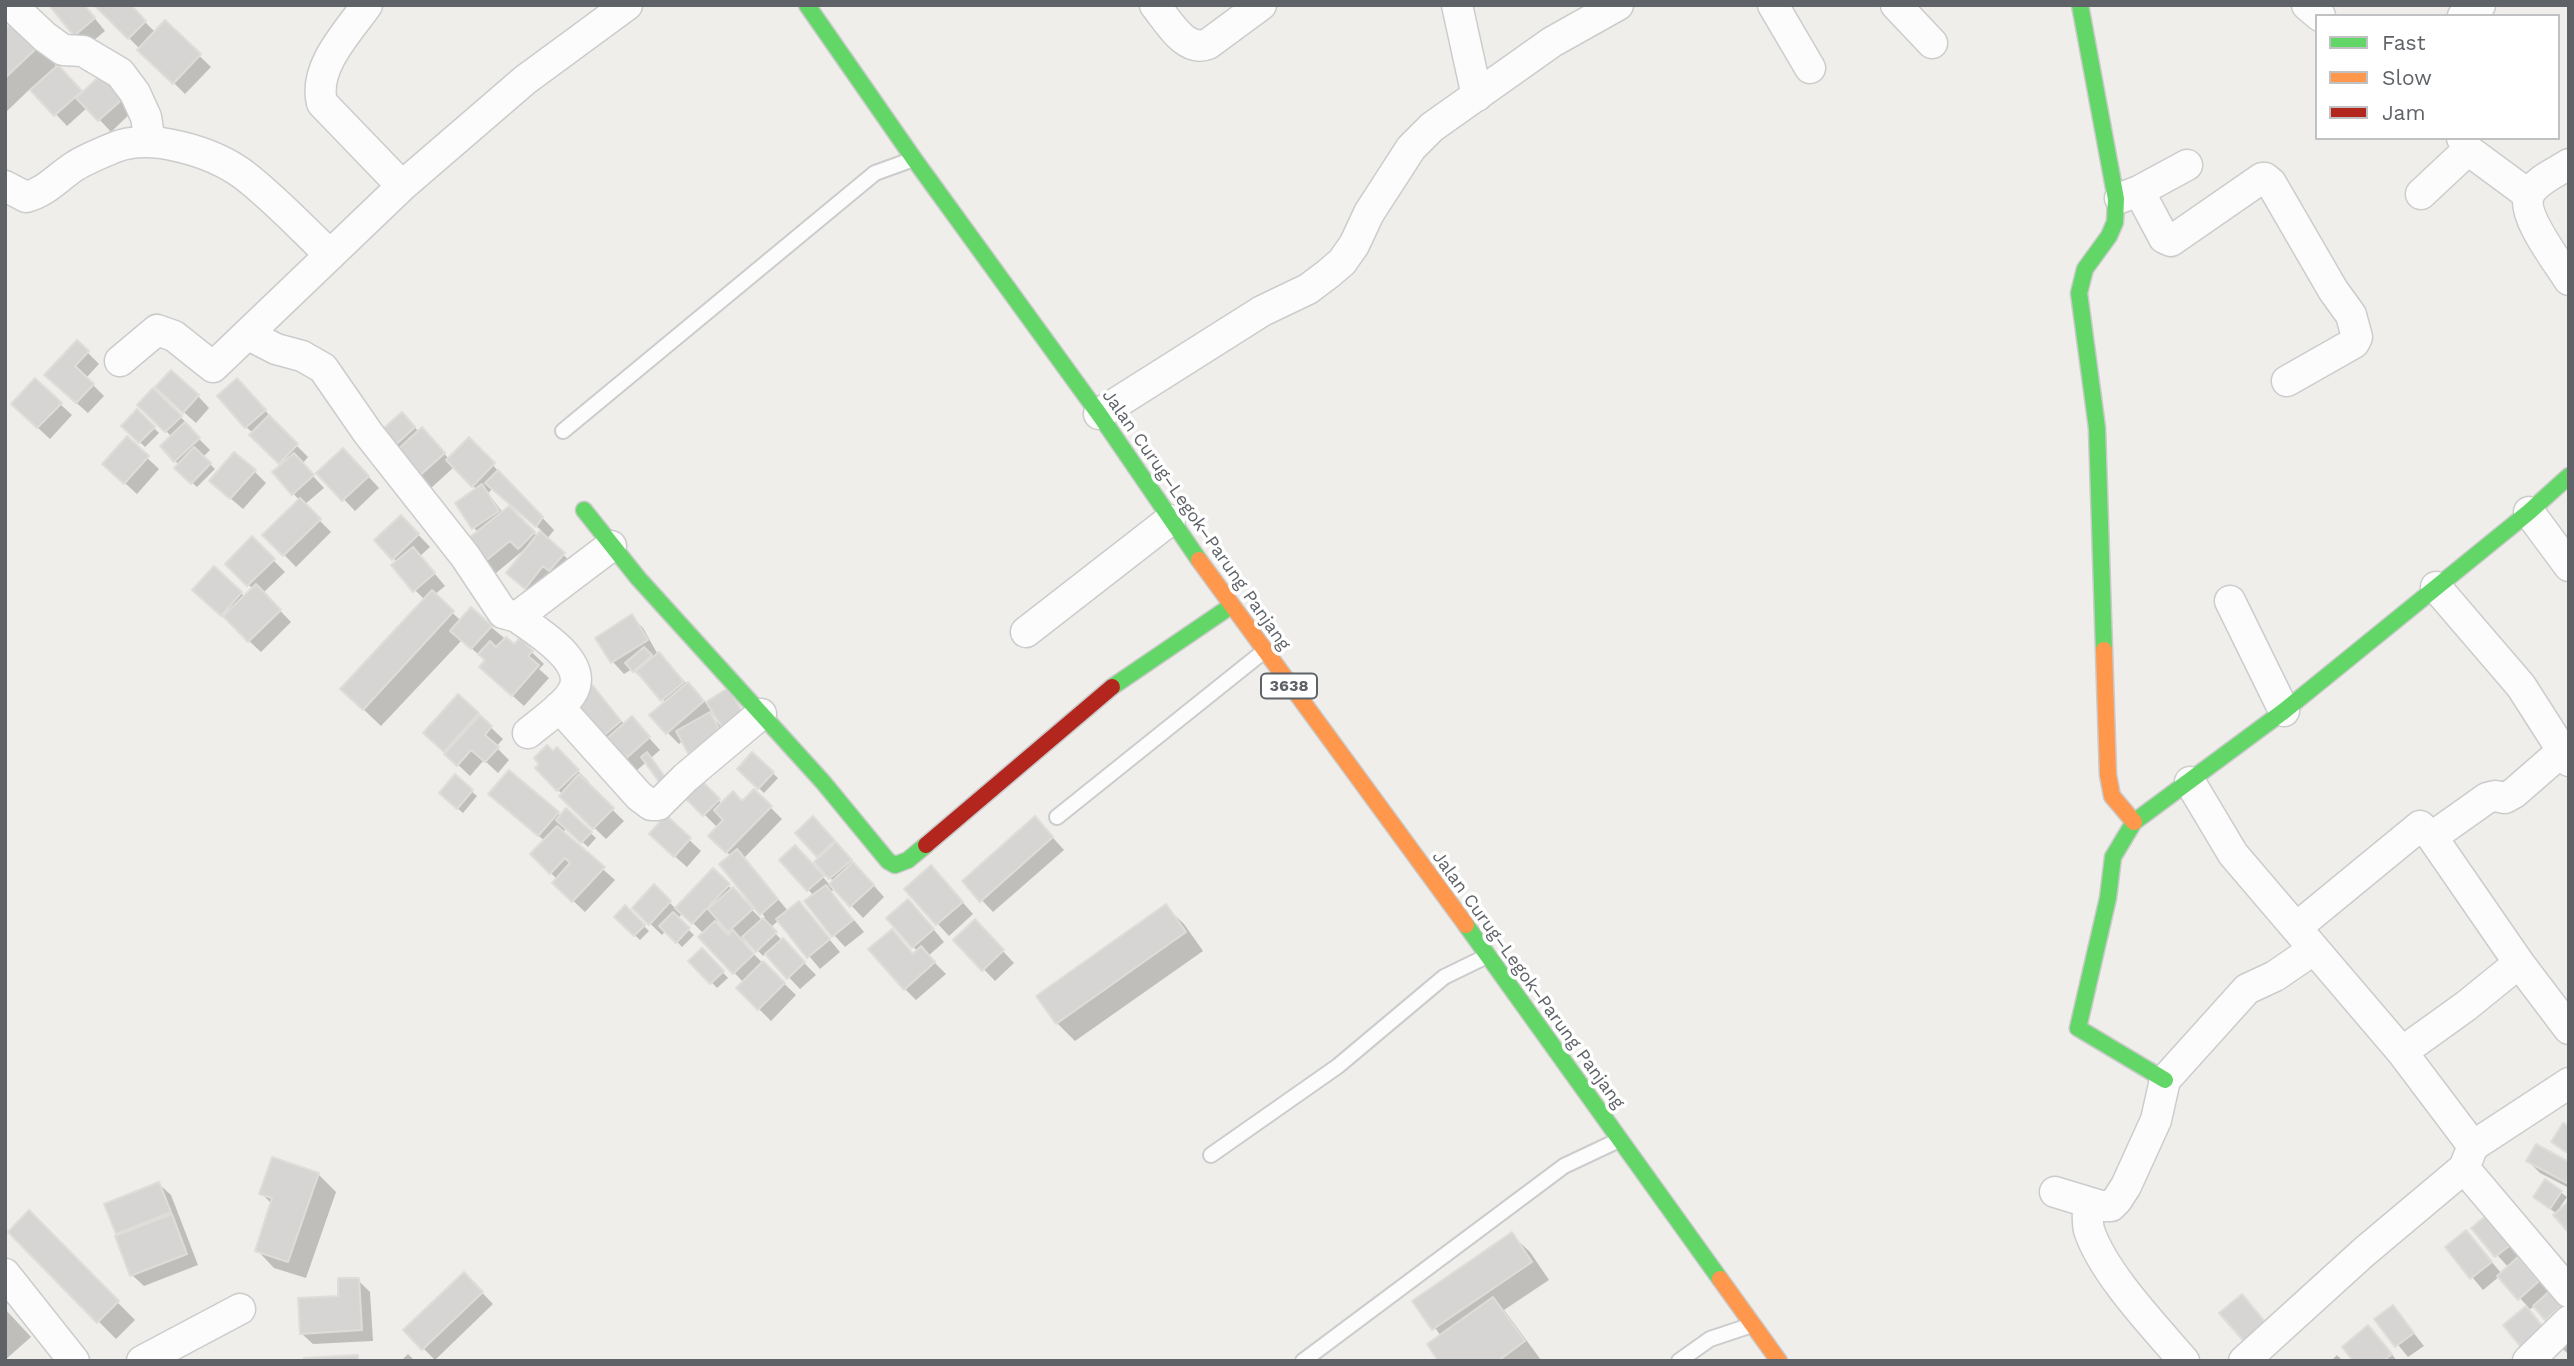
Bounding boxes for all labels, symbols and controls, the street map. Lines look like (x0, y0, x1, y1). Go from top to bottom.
legend (2315, 14, 2560, 140)
text: Fast (2382, 30, 2426, 55)
text: Slow (2382, 65, 2432, 90)
text: Jam (2382, 100, 2425, 125)
street label: Jalan Curug–Legok–Parung Panjang (1097, 385, 1295, 655)
road number: 3638 (1261, 674, 1317, 698)
street label: Jalan Curug–Legok–Parung Panjang (1427, 847, 1629, 1113)

